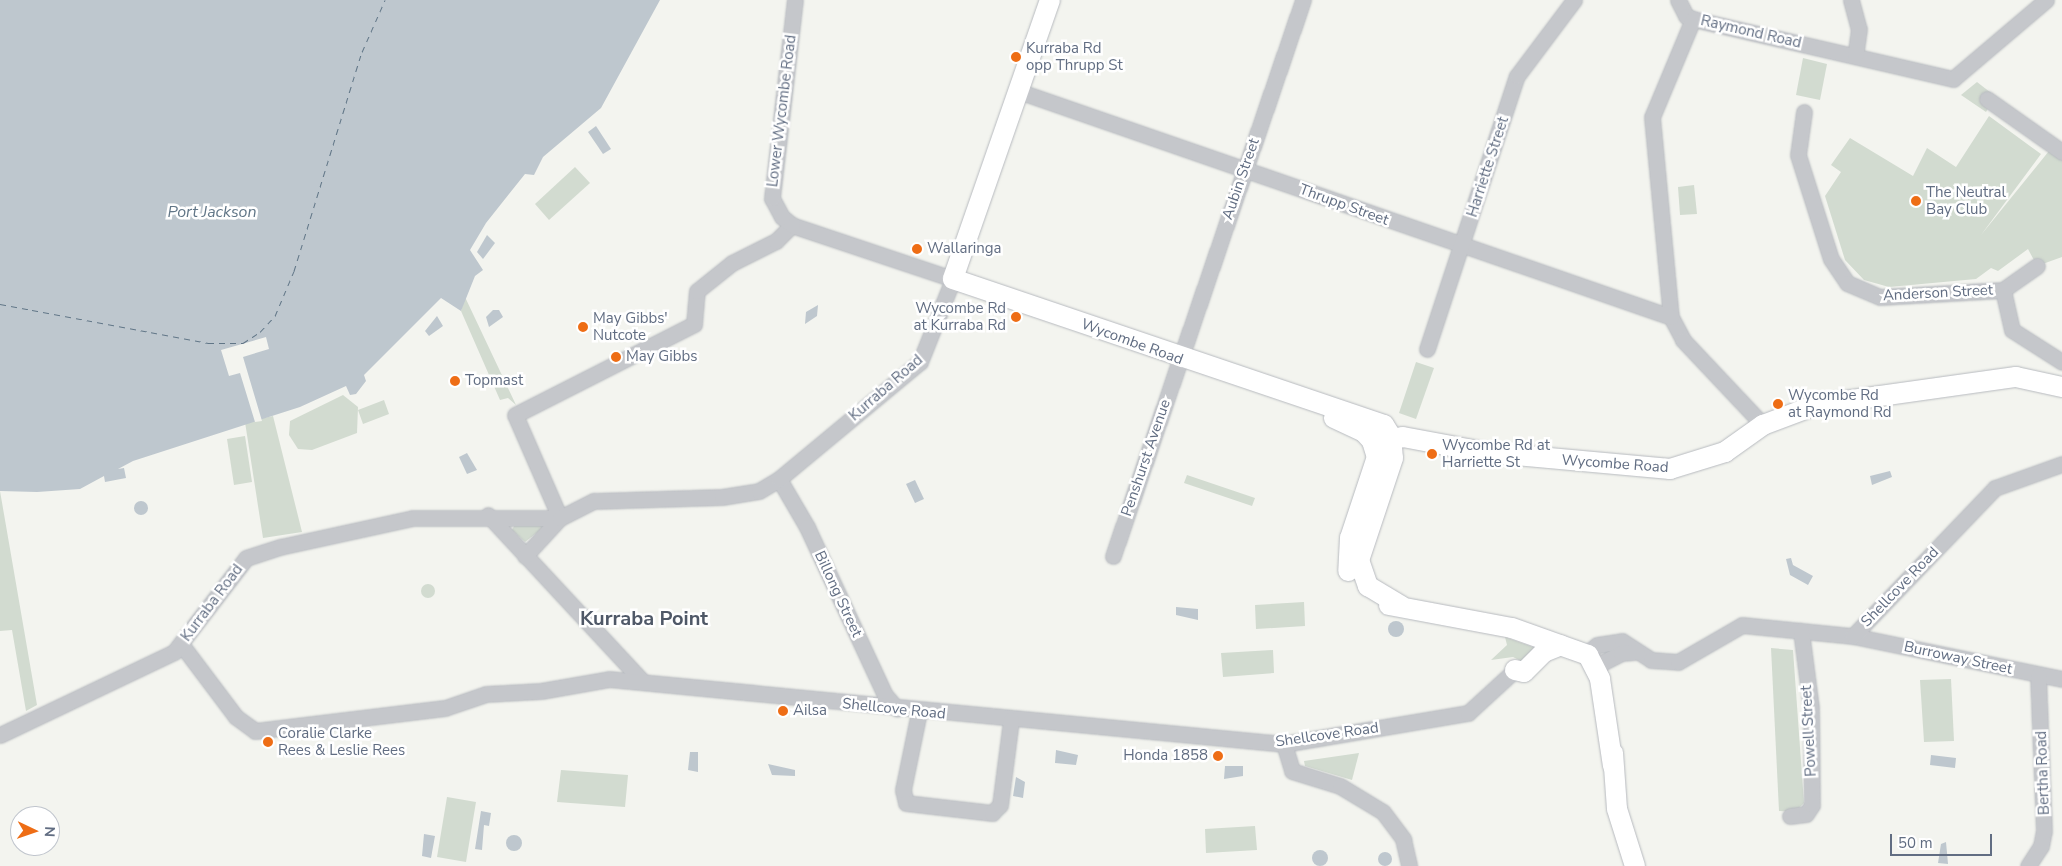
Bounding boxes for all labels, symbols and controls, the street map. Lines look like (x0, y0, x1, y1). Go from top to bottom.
street label: Raymond Road (1699, 12, 1803, 52)
street label: Lower Wycombe Road (764, 34, 800, 188)
place label: Kurraba Rd opp Thrupp St (1026, 39, 1123, 74)
marker: Kurraba Rd opp Thrupp St (1010, 51, 1022, 63)
street label: Harriette Street (1463, 115, 1513, 219)
street label: Aubin Street (1219, 136, 1263, 222)
street label: Thrupp Street (1297, 181, 1391, 229)
place label: The Neutral Bay Club (1926, 183, 2006, 218)
marker: The Neutral Bay Club (1910, 195, 1922, 207)
water label: Port Jackson (167, 202, 257, 222)
place label: Wallaringa (927, 240, 1002, 258)
marker: Wallaringa (911, 243, 923, 255)
street label: Anderson Street (1882, 281, 1994, 305)
place label: Wycombe Rd at Kurraba Rd (914, 299, 1006, 334)
place label: May Gibbs' Nutcote (593, 309, 668, 344)
marker: Wycombe Rd at Kurraba Rd (1010, 311, 1022, 323)
street label: Wycombe Road (1079, 315, 1185, 369)
marker: May Gibbs' Nutcote (577, 321, 589, 333)
place label: May Gibbs (626, 348, 697, 366)
marker: May Gibbs (610, 351, 622, 363)
street label: Kurraba Road (845, 351, 927, 425)
place label: Topmast (465, 372, 523, 390)
marker: Topmast (449, 375, 461, 387)
place label: Wycombe Rd at Raymond Rd (1788, 386, 1892, 421)
street label: Penshurst Avenue (1118, 397, 1174, 519)
marker: Wycombe Rd at Raymond Rd (1772, 398, 1784, 410)
place label: Wycombe Rd at Harriette St (1442, 436, 1550, 471)
marker: Wycombe Rd at Harriette St (1426, 448, 1438, 460)
street label: Wycombe Road (1561, 451, 1669, 477)
street label: Shellcove Road (1857, 543, 1943, 631)
street label: Billong Street (810, 548, 866, 640)
street label: Kurraba Road (177, 561, 247, 645)
district label: Kurraba Point (580, 606, 708, 630)
street label: Burroway Street (1902, 638, 2014, 678)
street label: Powell Street (1798, 685, 1820, 777)
street label: Shellcove Road (841, 695, 947, 723)
place label: Ailsa (793, 702, 827, 720)
marker: Ailsa (777, 705, 789, 717)
street label: Shellcove Road (1274, 719, 1380, 751)
place label: Coralie Clarke Rees & Leslie Rees (278, 724, 405, 759)
street label: Bertha Road (2033, 731, 2053, 815)
marker: Coralie Clarke Rees & Leslie Rees (262, 736, 274, 748)
place label: Honda 1858 (1123, 747, 1208, 765)
marker: Honda 1858 (1212, 750, 1224, 762)
north arrow (10, 806, 60, 856)
scale bar (1892, 824, 1994, 856)
text: N (40, 826, 59, 837)
text: 50 m (1898, 833, 1933, 853)

